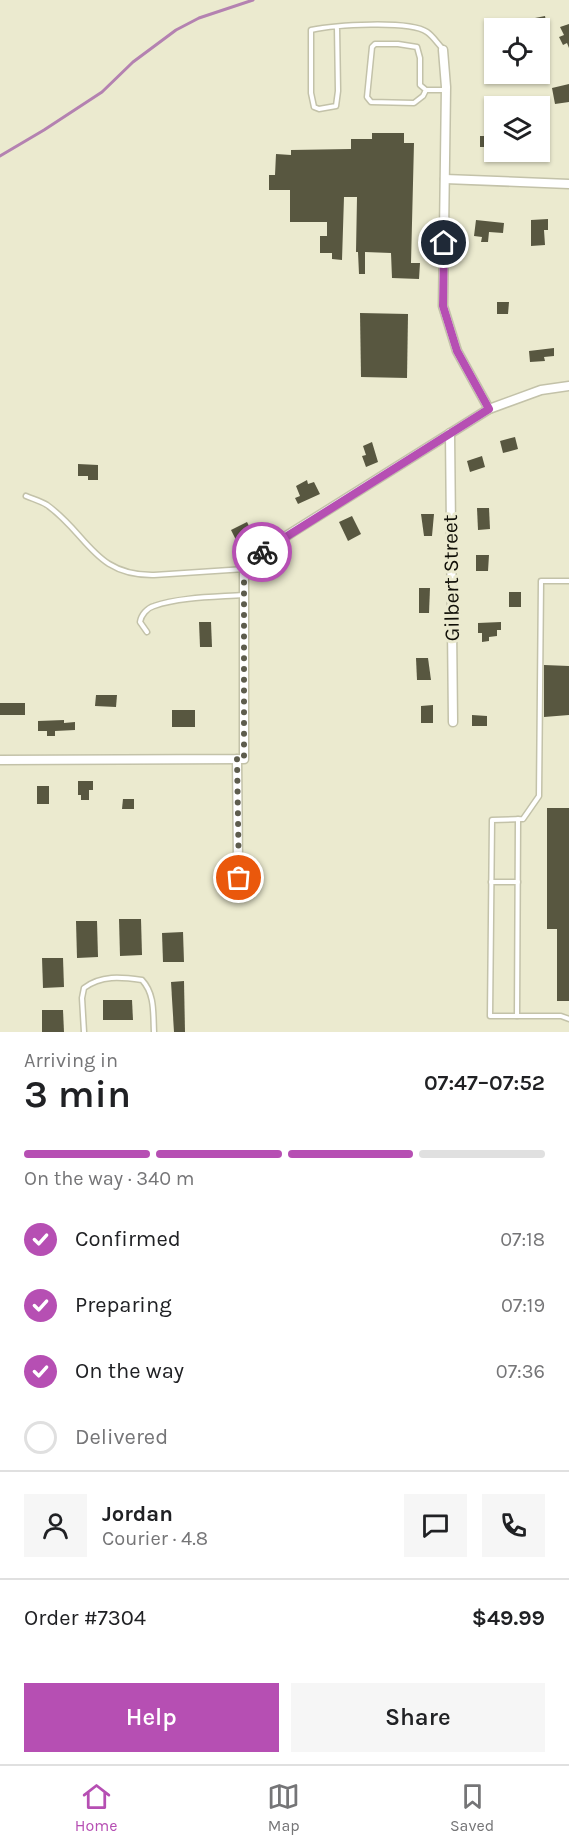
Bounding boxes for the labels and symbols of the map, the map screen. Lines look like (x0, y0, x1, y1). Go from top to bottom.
pin (418, 217, 469, 268)
street label: Gilbert Street (438, 514, 464, 642)
courier (232, 522, 292, 582)
pin (213, 852, 264, 903)

